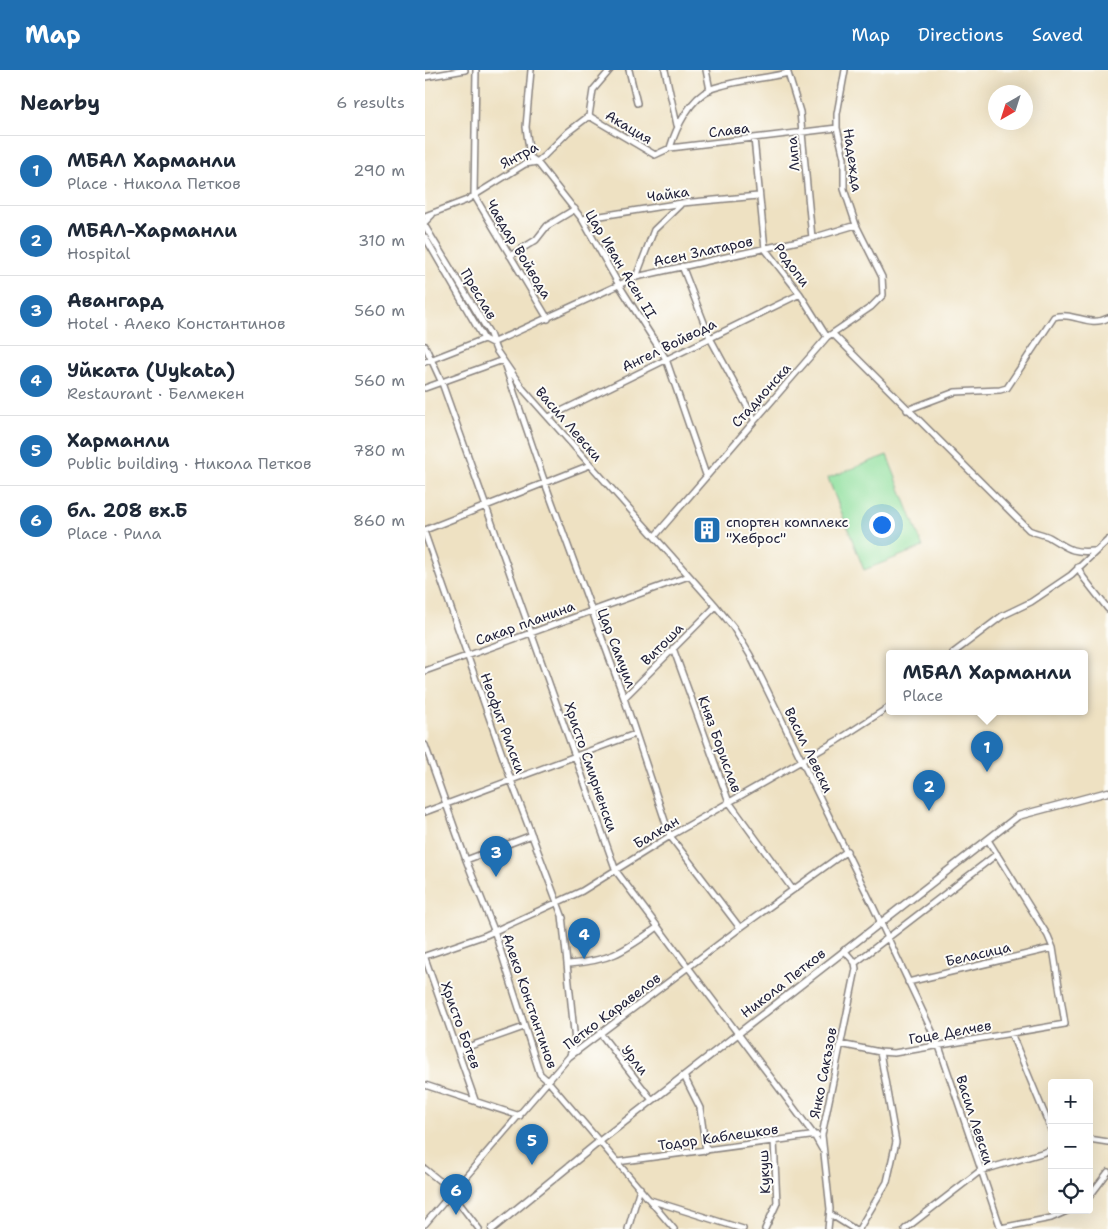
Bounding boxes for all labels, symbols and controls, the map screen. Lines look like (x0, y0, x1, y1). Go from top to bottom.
text: Map (25, 19, 81, 51)
text: Map (852, 23, 890, 47)
text: Directions (918, 23, 1004, 47)
text: Saved (1032, 23, 1083, 47)
north arrow (988, 85, 1033, 130)
text: Nearby (20, 89, 100, 117)
text: 6 results (336, 92, 405, 113)
street label: Акация (602, 106, 656, 148)
street label: Слава (708, 119, 751, 141)
street label: Надежда (840, 127, 866, 193)
street label: Липа (782, 136, 803, 172)
street label: Янтра (497, 137, 541, 172)
text: МБАЛ Харманли (67, 148, 236, 173)
text: 1 (32, 160, 40, 181)
text: 290 m (353, 160, 405, 181)
text: Place · Никола Петков (67, 173, 241, 194)
street label: Чайка (646, 182, 690, 206)
street label: Чавдар Войвода (482, 196, 556, 302)
street label: Цар Иван Асен II (581, 206, 661, 322)
text: МБАЛ-Харманли (67, 218, 237, 243)
text: 2 (30, 230, 42, 251)
text: 310 m (358, 230, 405, 251)
street label: Асен Златаров (652, 232, 754, 270)
street label: Родопи (770, 240, 814, 290)
text: Hospital (67, 243, 130, 264)
street label: Преслав (457, 265, 501, 323)
text: Авангард (67, 288, 164, 313)
text: 3 (30, 300, 42, 321)
text: 560 m (354, 300, 405, 321)
text: Hotel · Алеко Константинов (67, 313, 286, 334)
street label: Ангел Войвода (619, 314, 719, 376)
text: Уйката (Uykata) (67, 358, 235, 383)
street label: Стадионска (727, 359, 795, 431)
text: 4 (30, 370, 42, 391)
text: 560 m (354, 370, 405, 391)
text: Restaurant · Белмекен (67, 383, 244, 404)
street label: Васил Левски (532, 383, 606, 465)
text: Харманли (67, 428, 170, 453)
text: 5 (31, 440, 41, 461)
text: 780 m (353, 440, 405, 461)
text: Public building · Никола Петков (67, 453, 312, 474)
text: бл. 208 вх.Б (67, 498, 188, 523)
text: 6 (30, 510, 42, 531)
text: 860 m (353, 510, 405, 531)
your location (869, 512, 895, 538)
place label: спортен комплекс "Хеброс" (726, 513, 849, 547)
building icon: спортен комплекс "Хеброс" (692, 515, 722, 545)
text: Place · Рила (67, 523, 161, 544)
street label: Сакар планина (473, 597, 577, 649)
street label: Цар Самуил (594, 606, 641, 691)
street label: Витоша (637, 619, 687, 669)
popup (886, 650, 1088, 715)
text: МБАЛ Харманли (903, 660, 1071, 685)
street label: Неофит Рилски (476, 670, 530, 776)
text: Place (903, 685, 943, 706)
street label: Княз Борислав (694, 693, 746, 795)
street label: Христо Смирненски (560, 700, 622, 834)
street label: Васил Левски (781, 704, 837, 796)
pin: 1 (971, 731, 1003, 772)
pin: 2 (913, 770, 945, 811)
street label: Балкан (630, 811, 682, 853)
pin: 3 (480, 836, 512, 877)
pin: 4 (568, 918, 600, 959)
street label: Алеко Константинов (498, 931, 562, 1071)
street label: Беласица (944, 938, 1013, 970)
street label: Никола Петков (737, 944, 829, 1022)
street label: Петко Каравелов (560, 969, 664, 1053)
street label: Христо Ботев (437, 979, 485, 1071)
street label: Гоце Делчев (907, 1016, 993, 1048)
street label: Янко Сакъзов (805, 1026, 841, 1120)
street label: Урли (618, 1041, 652, 1079)
street label: Васил Левски (952, 1073, 998, 1167)
map controls (1048, 1079, 1093, 1214)
button: + (1048, 1079, 1093, 1124)
street label: Тодор Каблешков (657, 1120, 779, 1154)
pin: 5 (516, 1124, 548, 1165)
button: − (1048, 1124, 1093, 1169)
street label: Кукуш (754, 1150, 774, 1194)
button: locate (1048, 1169, 1093, 1214)
pin: 6 (440, 1174, 472, 1215)

